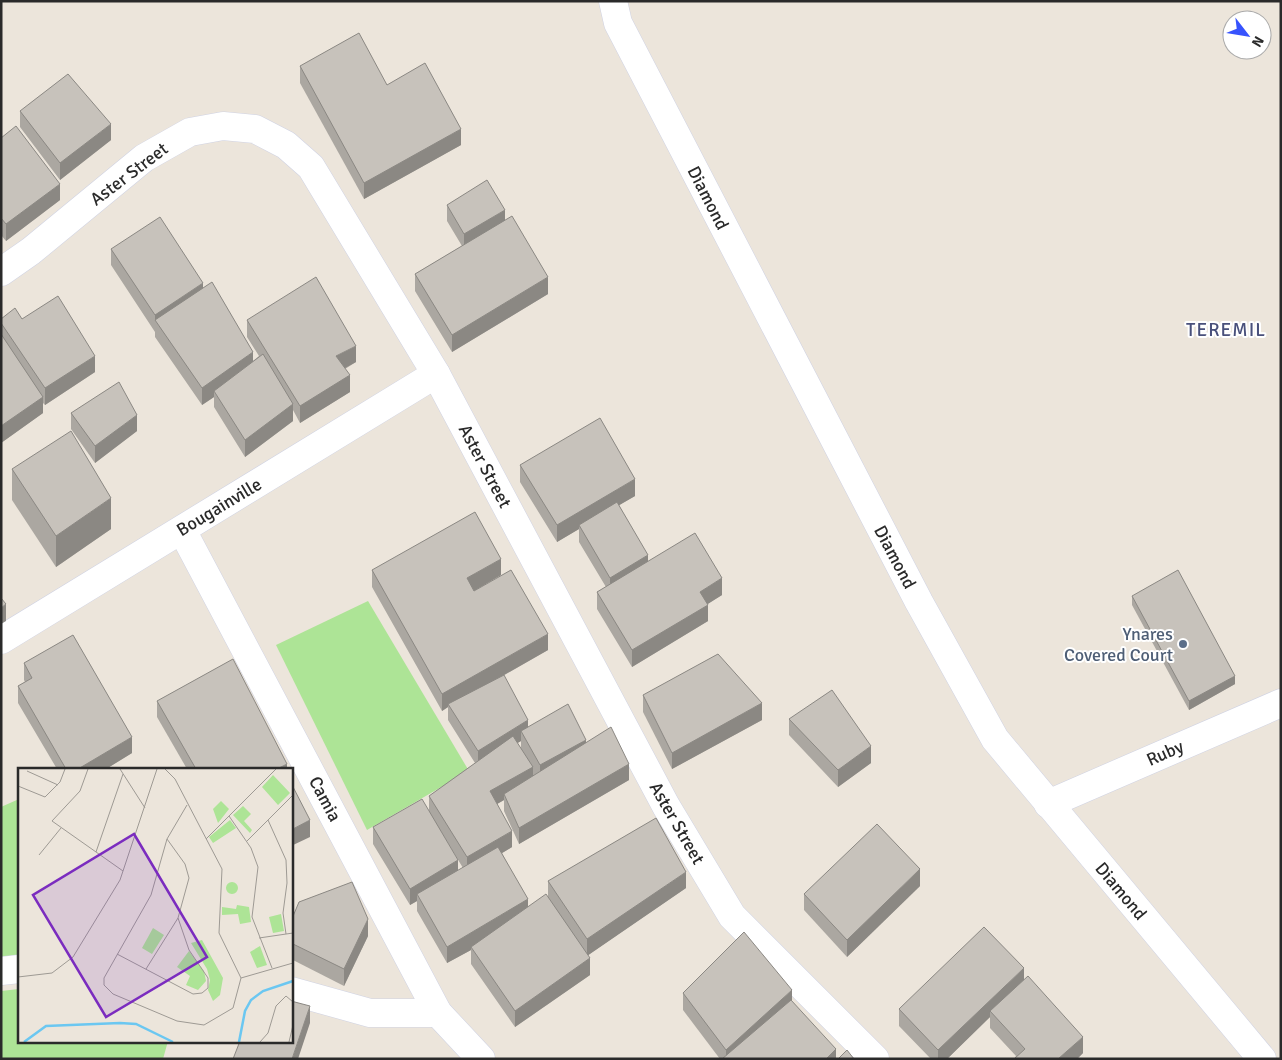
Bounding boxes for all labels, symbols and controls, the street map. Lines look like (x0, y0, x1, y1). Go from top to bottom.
north arrow (1222, 10, 1272, 60)
text: N (1248, 33, 1268, 50)
street label: Aster Street (86, 138, 172, 210)
street label: Diamond (683, 162, 733, 234)
district label: TEREMIL (1186, 318, 1266, 342)
street label: Aster Street (454, 420, 516, 512)
street label: Bougainville (173, 473, 265, 541)
street label: Diamond (869, 521, 921, 593)
place label: Ynares Covered Court (1064, 623, 1173, 666)
marker: Ynares Covered Court (1177, 638, 1189, 650)
street label: Ruby (1143, 735, 1187, 771)
inset map (18, 768, 292, 1042)
street label: Camia (304, 773, 346, 825)
street label: Aster Street (645, 778, 709, 868)
street label: Diamond (1090, 858, 1152, 924)

